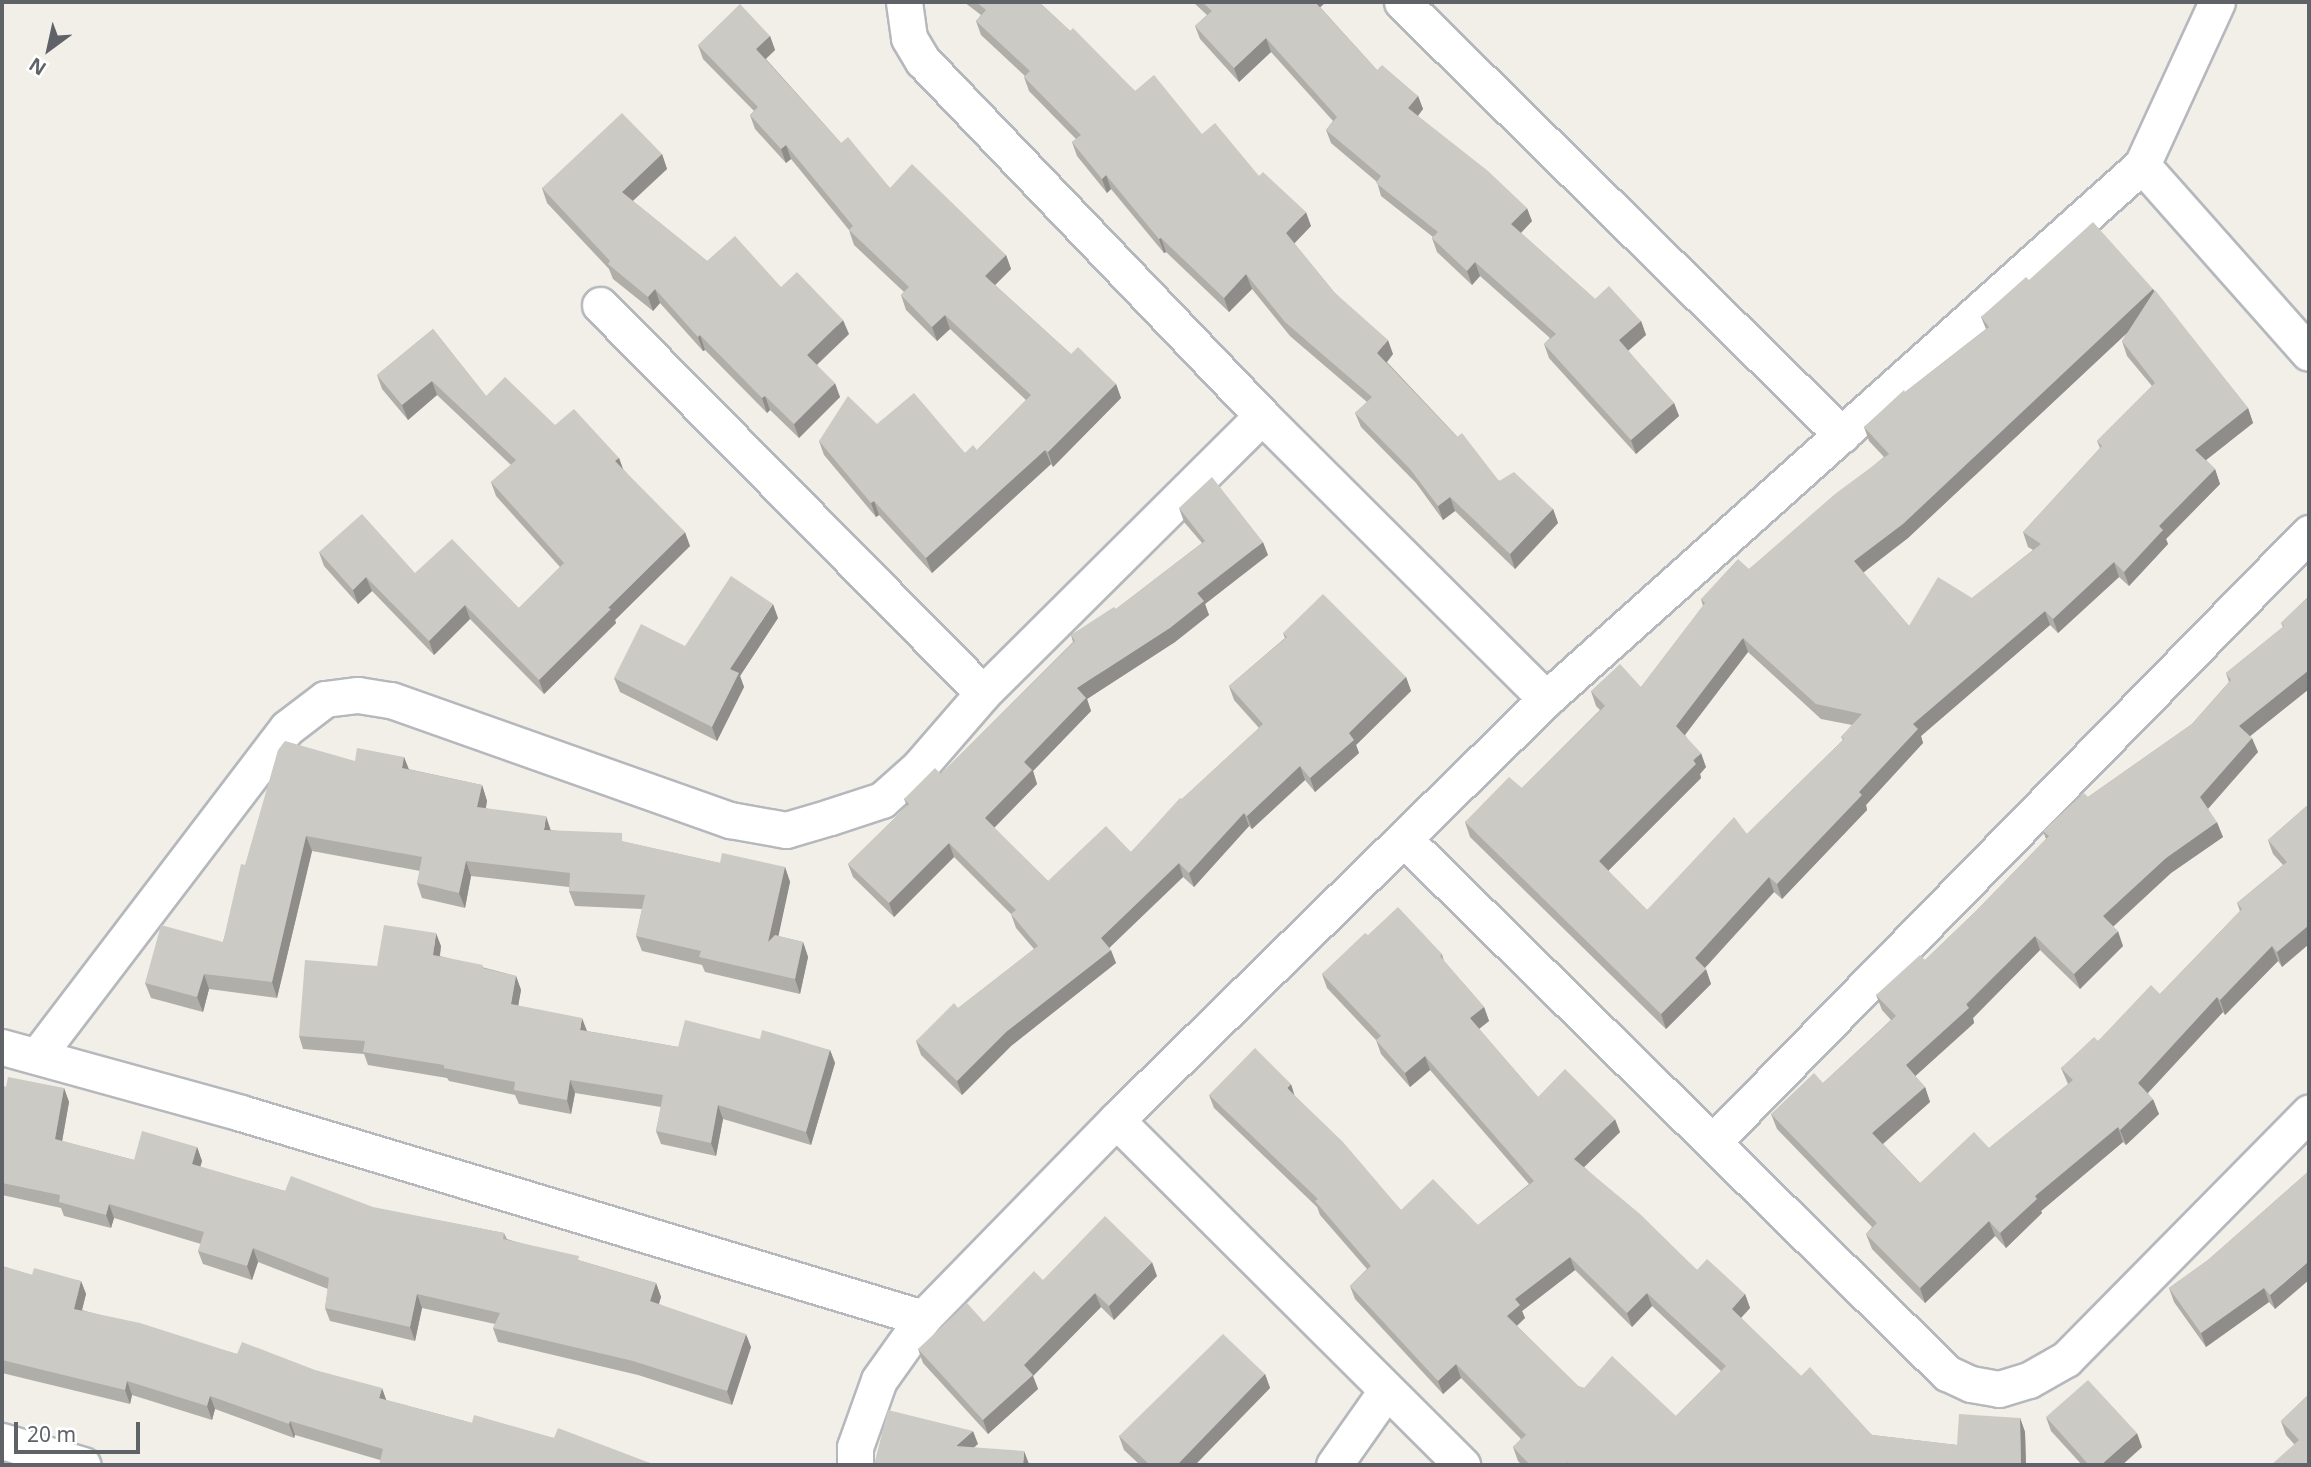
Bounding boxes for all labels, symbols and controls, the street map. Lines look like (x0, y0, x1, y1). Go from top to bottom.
north arrow (14, 14, 84, 84)
text: N (24, 52, 51, 82)
scale bar (18, 1408, 144, 1452)
text: 20 m (27, 1420, 76, 1448)

